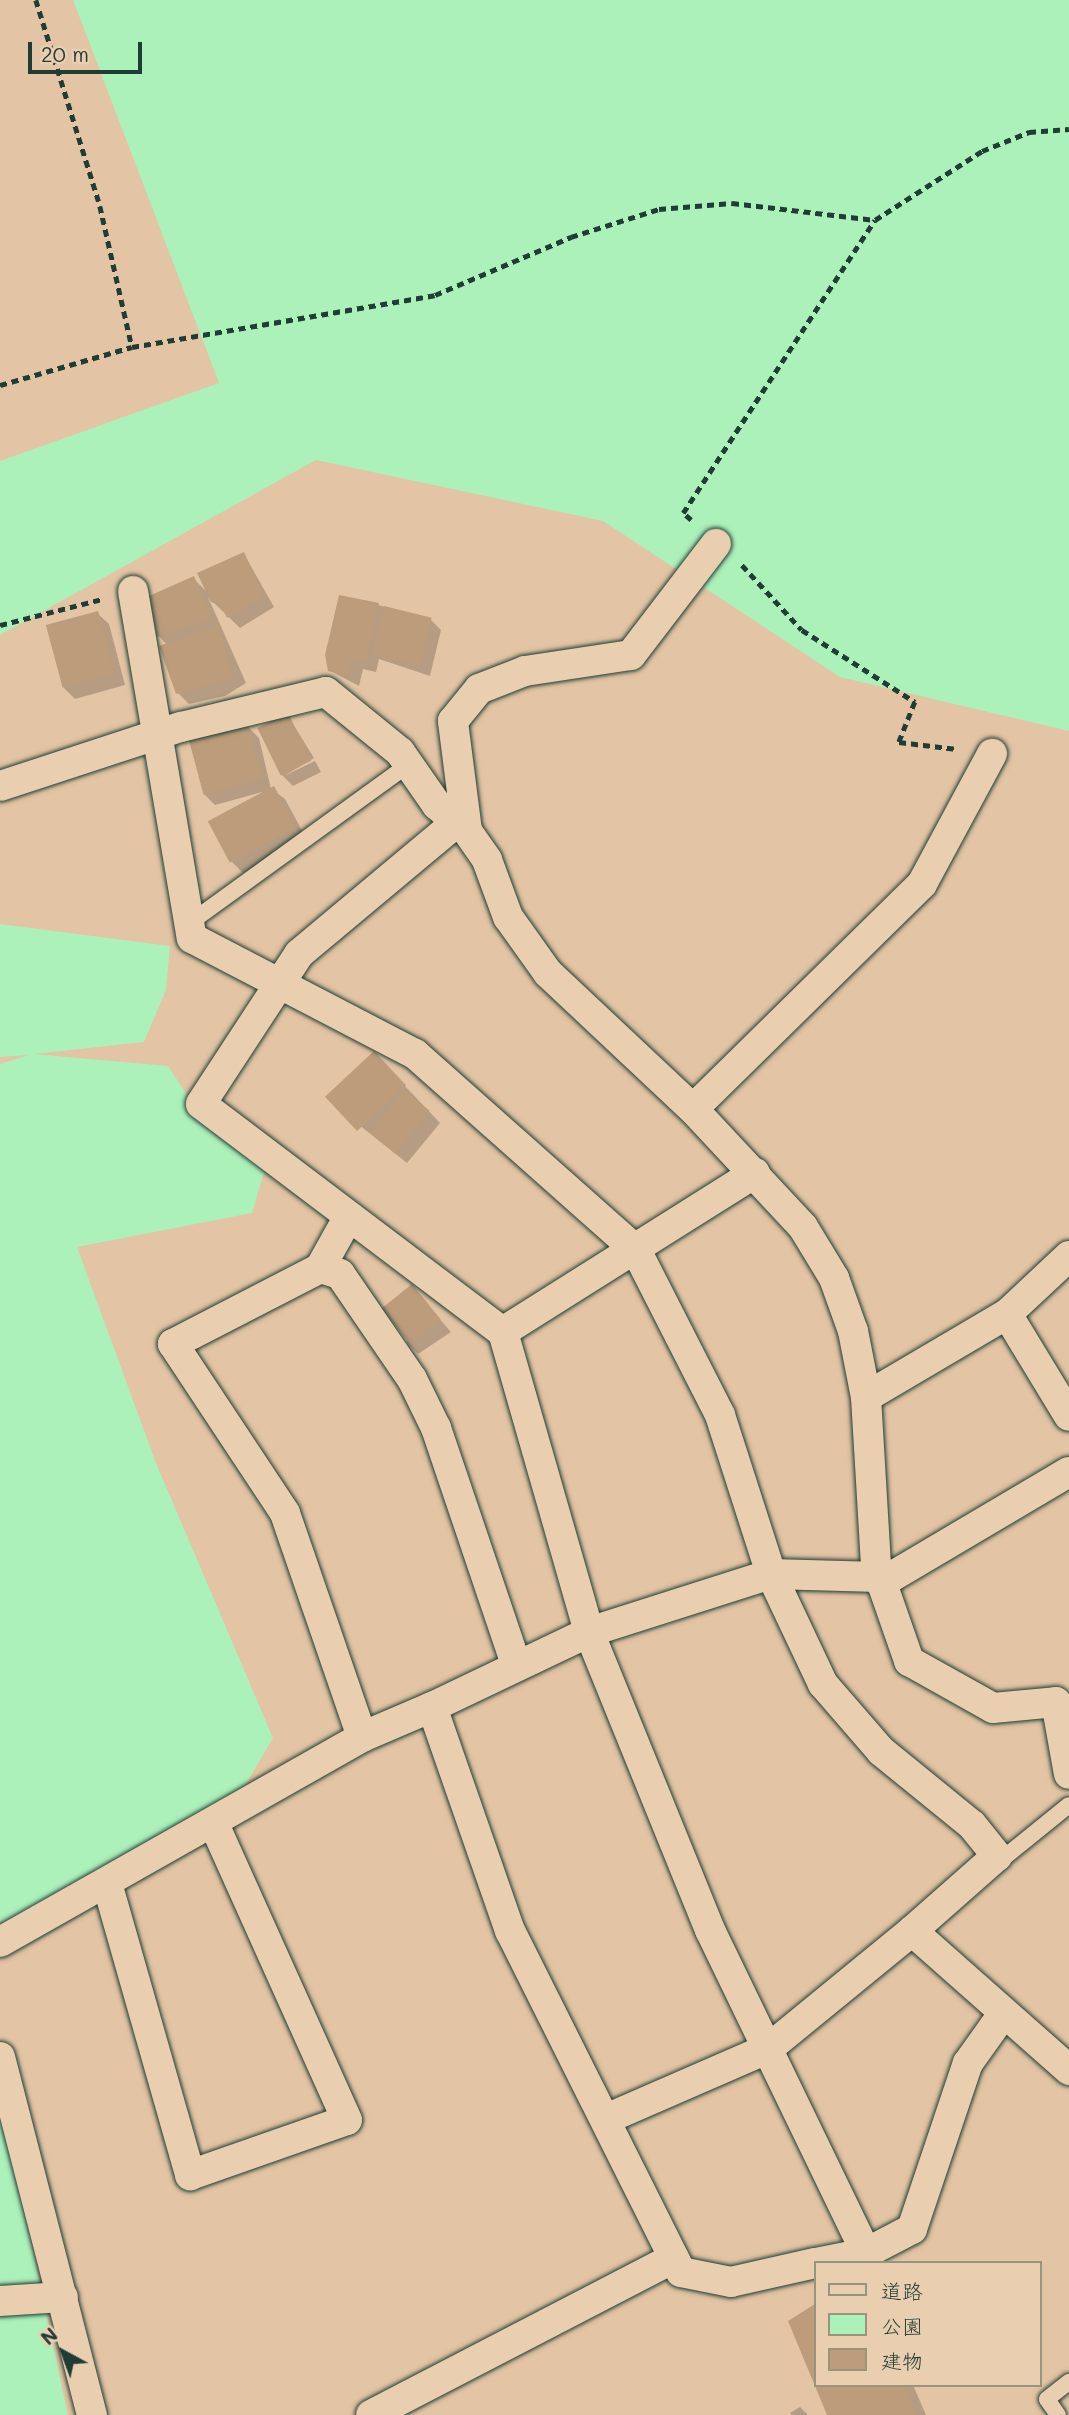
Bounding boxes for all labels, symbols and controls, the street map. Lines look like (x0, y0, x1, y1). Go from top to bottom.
scale bar (32, 28, 145, 72)
text: 20 m (41, 40, 89, 67)
legend (814, 2261, 1041, 2387)
text: 道路 (881, 2277, 923, 2304)
text: 公園 (881, 2312, 923, 2339)
north arrow (28, 2317, 98, 2387)
text: N (35, 2322, 63, 2350)
text: 建物 (881, 2347, 923, 2374)

